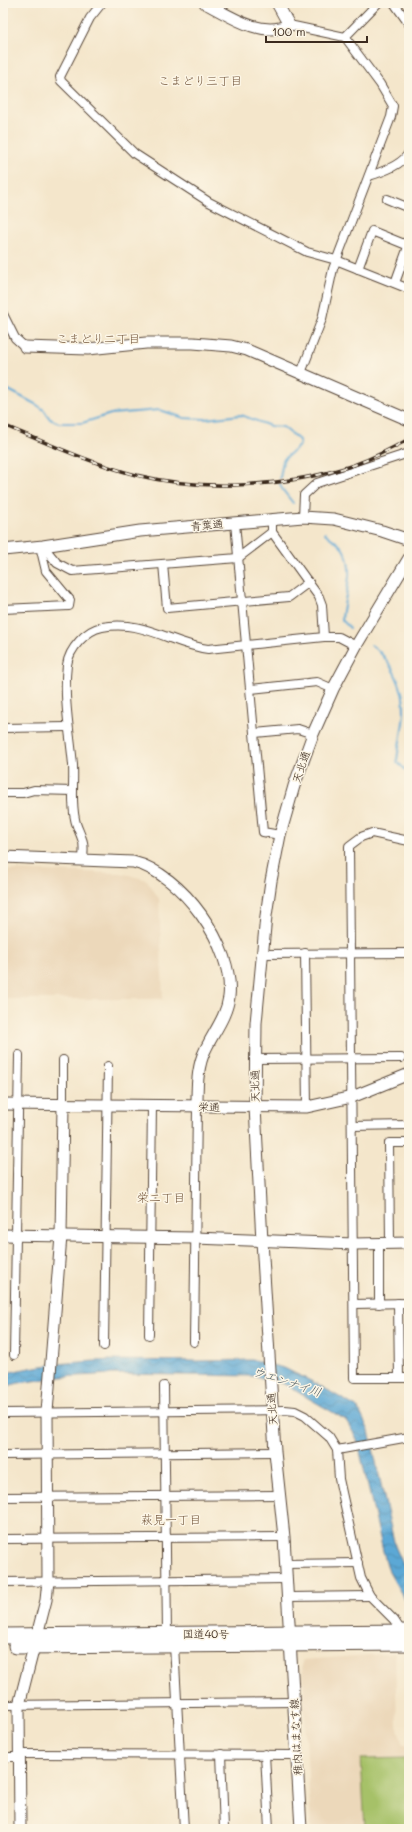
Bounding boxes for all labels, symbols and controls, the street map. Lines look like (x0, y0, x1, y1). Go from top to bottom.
scale bar (266, 18, 367, 44)
text: 100 m (272, 23, 306, 39)
district label: こまどり三丁目 (158, 72, 242, 88)
district label: こまどり二丁目 (56, 330, 140, 346)
street label: 青葉通 (190, 516, 224, 533)
street label: 天北通 (288, 749, 313, 785)
street label: 天北通 (247, 1069, 262, 1103)
street label: 栄通 (198, 1099, 220, 1114)
district label: 栄二丁目 (137, 1189, 185, 1205)
water label: ウエンナイ川 (251, 1362, 324, 1400)
street label: 天北通 (263, 1392, 280, 1426)
district label: 萩見一丁目 (141, 1511, 201, 1527)
street label: 国道40号 (183, 1626, 229, 1641)
street label: 稚内はまなす線 (286, 1698, 305, 1776)

